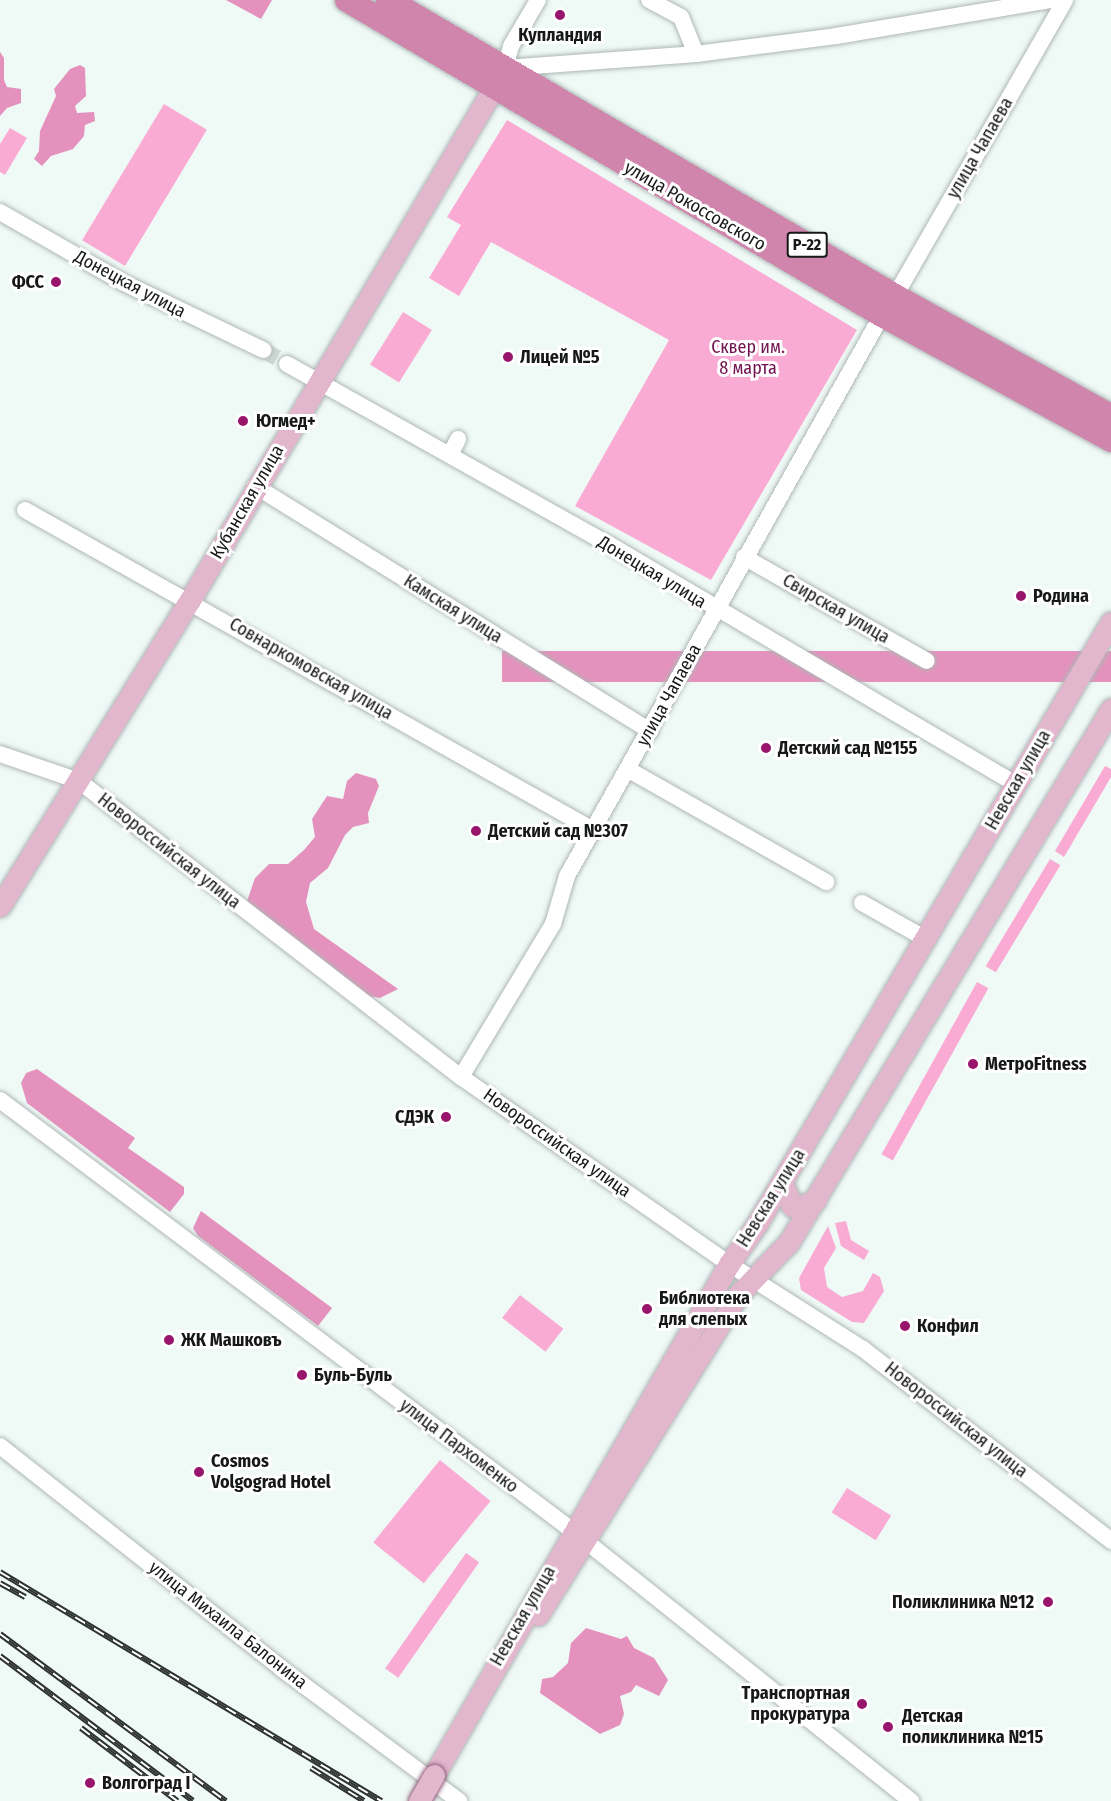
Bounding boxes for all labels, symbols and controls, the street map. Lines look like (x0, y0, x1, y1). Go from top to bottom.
marker: Купландия (553, 8, 567, 22)
place label: Купландия (518, 24, 602, 46)
street label: улица Чапаева (942, 94, 1018, 202)
street label: улица Рокоссовского (620, 157, 770, 255)
road number: Р-22 (786, 232, 828, 258)
street label: Донецкая улица (71, 246, 189, 322)
place label: ФСС (12, 271, 44, 293)
marker: ФСС (49, 275, 63, 289)
park label: Сквер им. 8 марта (711, 337, 785, 380)
place label: Лицей №5 (520, 346, 600, 368)
marker: Лицей №5 (501, 350, 515, 364)
place label: Югмед+ (256, 410, 316, 432)
marker: Югмед+ (234, 412, 252, 430)
street label: Кубанская улица (206, 441, 288, 563)
street label: Донецкая улица (594, 531, 710, 613)
street label: Камская улица (400, 570, 506, 648)
street label: Свирская улица (779, 570, 893, 648)
place label: Родина (1033, 585, 1089, 607)
marker: Родина (1014, 589, 1028, 603)
street label: Совнаркомовская улица (225, 613, 397, 725)
street label: улица Чапаева (632, 640, 706, 750)
street label: Невская улица (981, 726, 1055, 834)
place label: Детский сад №155 (778, 737, 917, 759)
marker: Детский сад №155 (759, 741, 773, 755)
street label: Новороссийская улица (93, 789, 245, 913)
place label: Детский сад №307 (488, 820, 628, 842)
marker: Детский сад №307 (469, 824, 483, 838)
place label: МетроFitness (985, 1053, 1087, 1075)
marker: МетроFitness (966, 1057, 980, 1071)
street label: Новороссийская улица (479, 1084, 635, 1202)
place label: СДЭК (395, 1106, 434, 1128)
marker: СДЭК (439, 1110, 453, 1124)
street label: Невская улица (732, 1145, 810, 1251)
place label: Библиотека для слепых (659, 1288, 750, 1330)
marker: Библиотека для слепых (640, 1302, 654, 1316)
place label: Конфил (917, 1315, 979, 1337)
marker: Конфил (898, 1319, 912, 1333)
place label: ЖК Машковъ (181, 1329, 282, 1351)
marker: ЖК Машковъ (162, 1333, 176, 1347)
street label: Новороссийская улица (880, 1358, 1032, 1482)
place label: Буль-Буль (314, 1364, 392, 1386)
marker: Буль-Буль (295, 1368, 309, 1382)
street label: улица Пархоменко (395, 1394, 523, 1498)
place label: Cosmos Volgograd Hotel (211, 1451, 331, 1494)
marker: Cosmos Volgograd Hotel (192, 1465, 206, 1479)
street label: улица Михаила Балонина (145, 1557, 311, 1693)
street label: Невская улица (486, 1562, 560, 1670)
place label: Поликлиника №12 (892, 1591, 1034, 1613)
marker: Поликлиника №12 (1039, 1593, 1057, 1611)
place label: Транспортная прокуратура (741, 1683, 850, 1726)
marker: Транспортная прокуратура (855, 1697, 869, 1711)
place label: Детская поликлиника №15 (902, 1706, 1043, 1748)
marker: Детская поликлиника №15 (879, 1718, 897, 1736)
place label: Волгоград I (102, 1772, 190, 1794)
marker: Волгоград I (83, 1776, 97, 1790)

